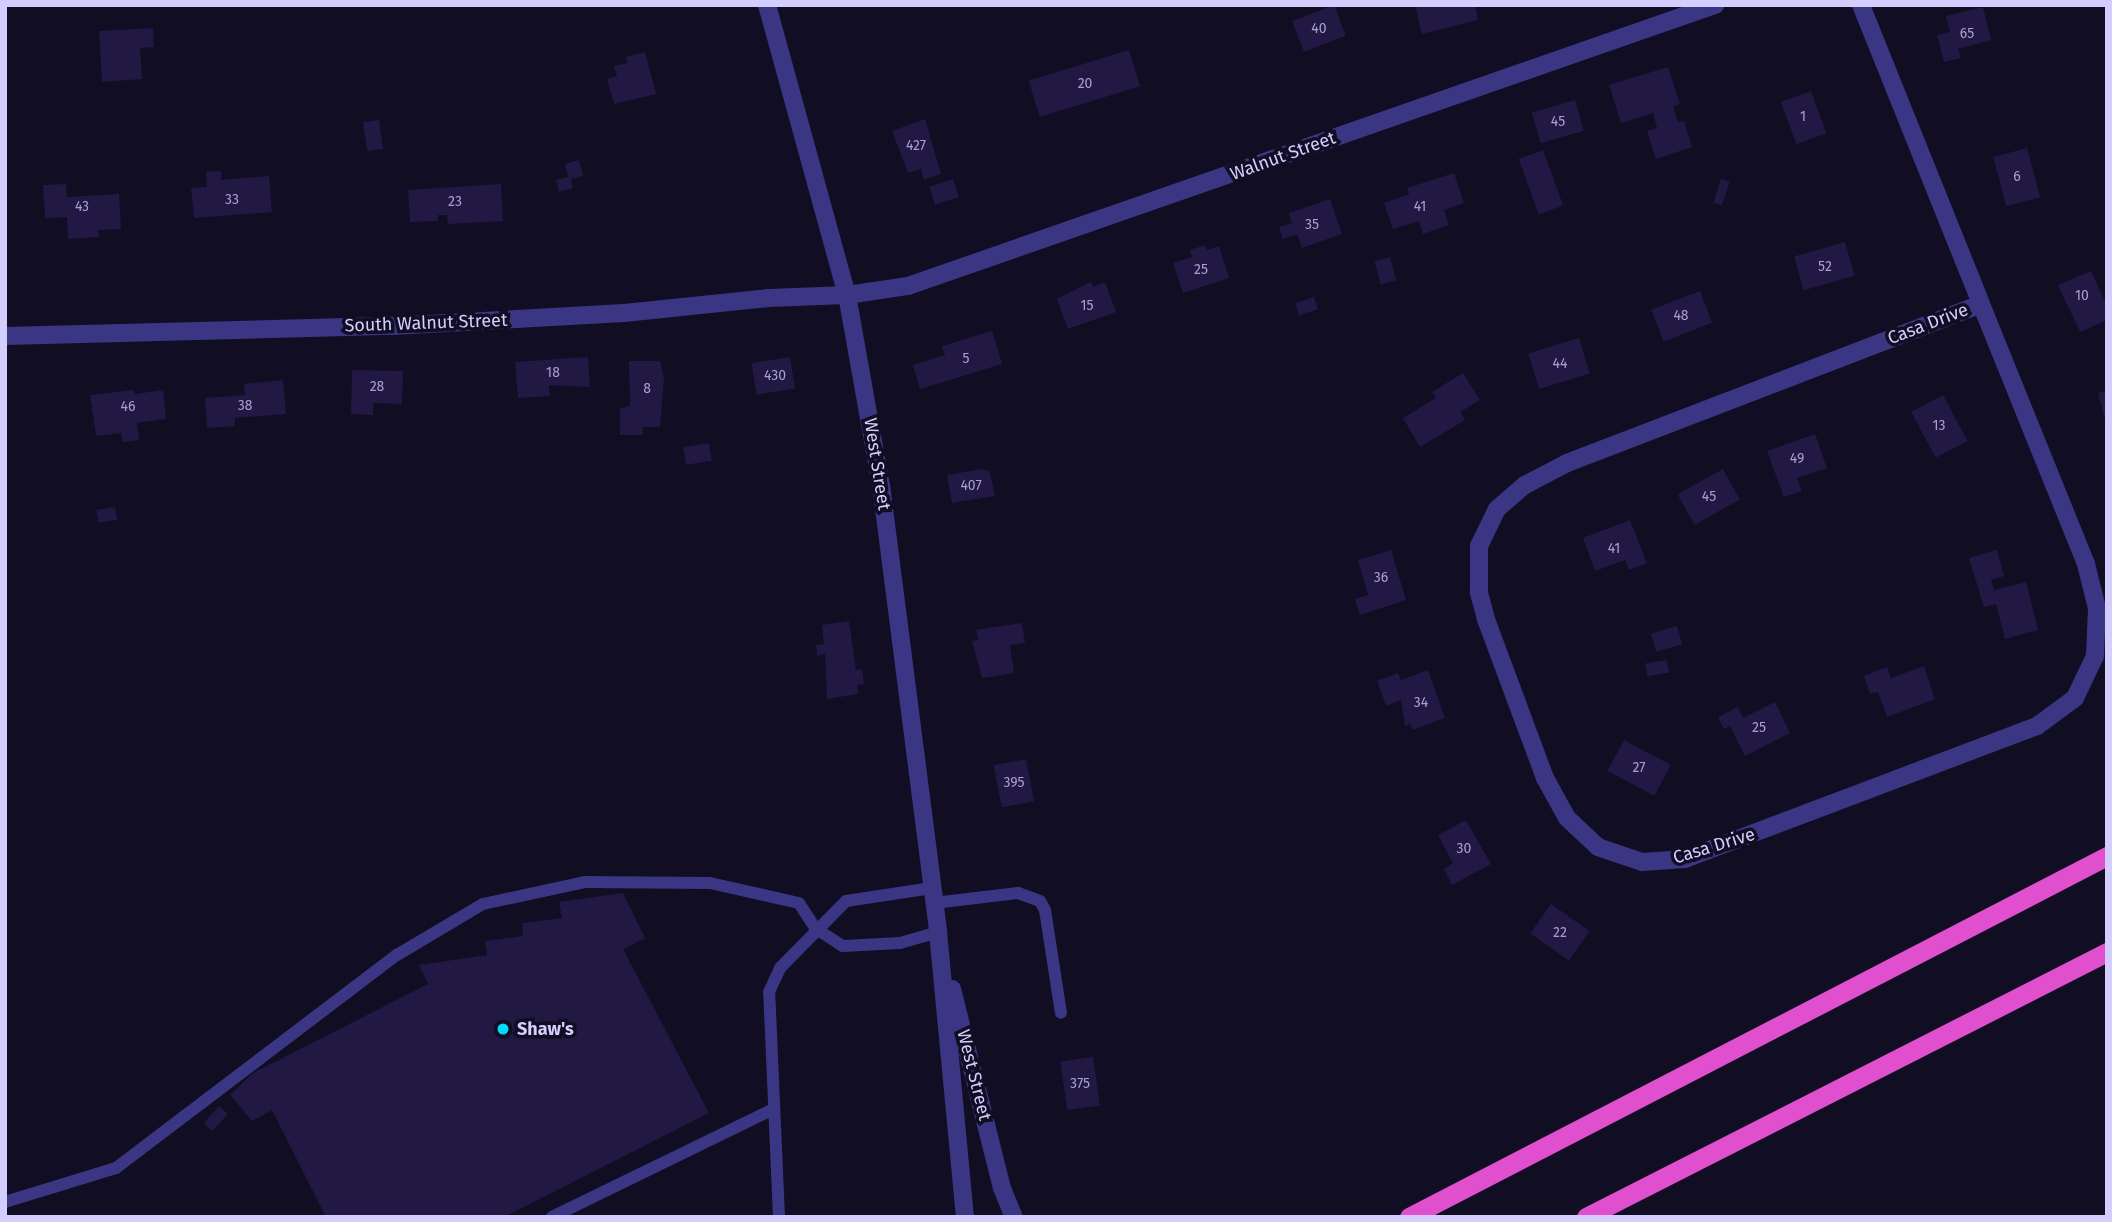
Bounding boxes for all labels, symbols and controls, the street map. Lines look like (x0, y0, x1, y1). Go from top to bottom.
house number: 40 (1311, 21, 1327, 37)
house number: 65 (1960, 26, 1974, 42)
house number: 20 (1078, 76, 1092, 92)
house number: 1 (1800, 109, 1806, 125)
house number: 45 (1551, 114, 1565, 130)
street label: Walnut Street (1227, 127, 1339, 185)
house number: 427 (906, 138, 926, 154)
house number: 6 (2013, 169, 2021, 185)
house number: 33 (225, 192, 239, 208)
house number: 23 (448, 194, 462, 210)
house number: 43 (75, 199, 89, 215)
house number: 41 (1414, 199, 1426, 215)
house number: 35 (1305, 217, 1319, 233)
house number: 52 (1818, 259, 1832, 275)
house number: 25 (1194, 262, 1208, 278)
house number: 10 (2075, 288, 2089, 304)
house number: 15 (1080, 298, 1094, 314)
street label: Casa Drive (1885, 299, 1971, 349)
house number: 48 (1673, 308, 1689, 324)
street label: South Walnut Street (344, 309, 508, 337)
house number: 5 (962, 351, 970, 367)
house number: 44 (1553, 356, 1567, 372)
house number: 18 (546, 365, 560, 381)
house number: 430 (764, 368, 786, 384)
house number: 28 (370, 379, 384, 395)
house number: 8 (643, 381, 651, 397)
house number: 38 (238, 398, 252, 414)
house number: 46 (121, 399, 135, 415)
street label: West Street (859, 416, 895, 512)
house number: 13 (1932, 418, 1946, 434)
house number: 49 (1790, 451, 1804, 467)
house number: 407 (960, 478, 982, 494)
house number: 45 (1702, 489, 1716, 505)
house number: 41 (1608, 541, 1620, 557)
house number: 36 (1374, 570, 1388, 586)
house number: 34 (1414, 695, 1428, 711)
house number: 25 (1752, 720, 1766, 736)
house number: 27 (1632, 760, 1646, 776)
house number: 395 (1003, 775, 1025, 791)
street label: Casa Drive (1670, 823, 1758, 869)
house number: 30 (1457, 841, 1471, 857)
house number: 22 (1553, 925, 1567, 941)
place label: Shaw's (517, 1018, 574, 1040)
marker: Shaw's (495, 1021, 511, 1037)
street label: West Street (952, 1027, 996, 1123)
house number: 375 (1070, 1076, 1090, 1092)

